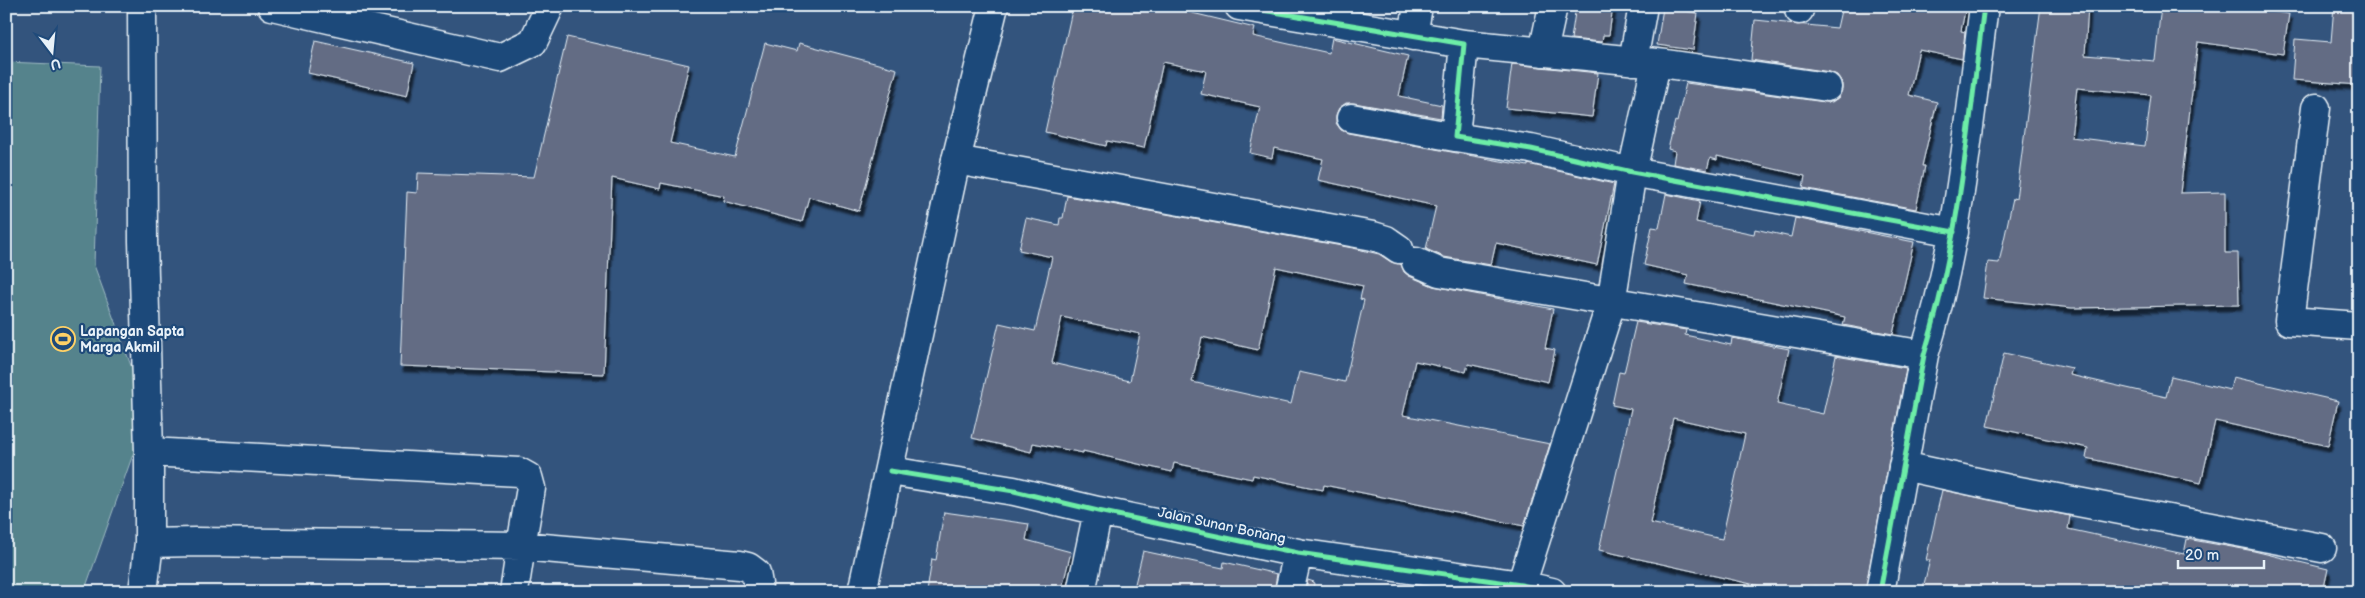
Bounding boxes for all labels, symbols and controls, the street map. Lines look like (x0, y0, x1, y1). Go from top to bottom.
north arrow (28, 28, 78, 78)
text: U (48, 54, 63, 74)
place label: Lapangan Sapta Marga Akmil (80, 323, 184, 356)
sports icon: Lapangan Sapta Marga Akmil (50, 326, 76, 352)
street label: Jalan Sunan Bonang (1156, 504, 1287, 547)
scale bar (2178, 538, 2264, 570)
text: 20 m (2185, 546, 2219, 565)

